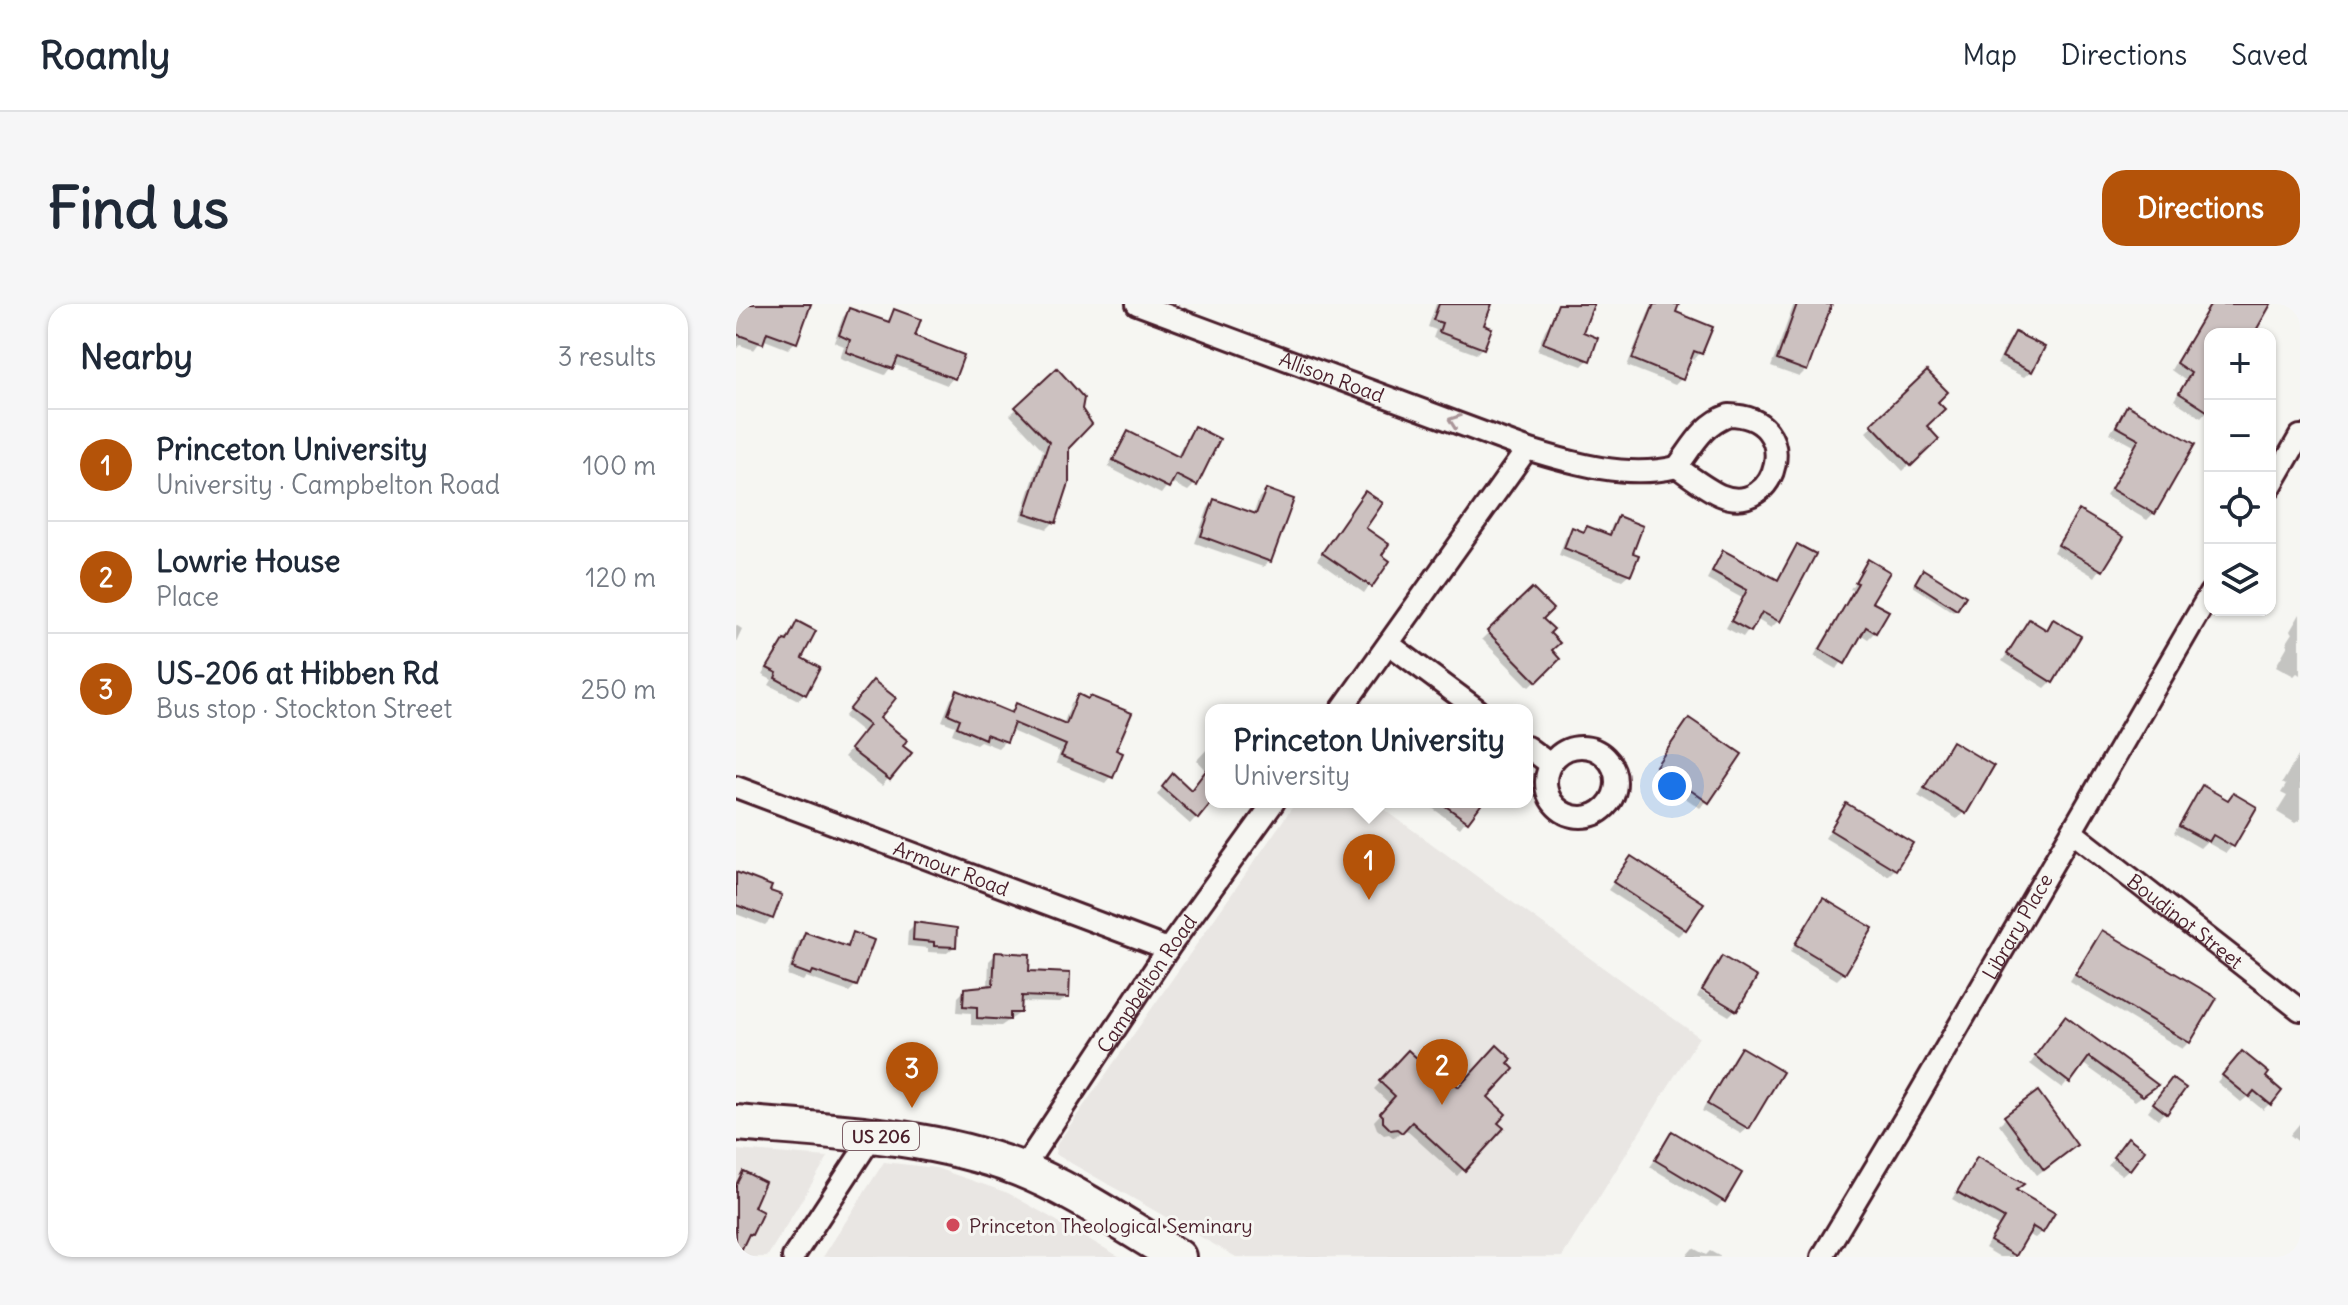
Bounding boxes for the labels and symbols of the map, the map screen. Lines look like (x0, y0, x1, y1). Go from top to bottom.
street label: Allison Road (1276, 346, 1388, 407)
one-way arrow (1448, 414, 1462, 431)
your location (1652, 766, 1692, 806)
pin: 1 (1343, 834, 1395, 900)
street label: Armour Road (890, 835, 1013, 901)
street label: Boudinot Street (2123, 868, 2249, 974)
street label: Library Place (1976, 869, 2057, 984)
street label: Campbelton Road (1091, 909, 1201, 1057)
pin: 2 (1416, 1039, 1468, 1105)
pin: 3 (886, 1042, 938, 1108)
road number: US 206 (843, 1122, 919, 1150)
place label: Princeton Theological Seminary (969, 1213, 1253, 1238)
marker: Princeton Theological Seminary (944, 1216, 962, 1234)

